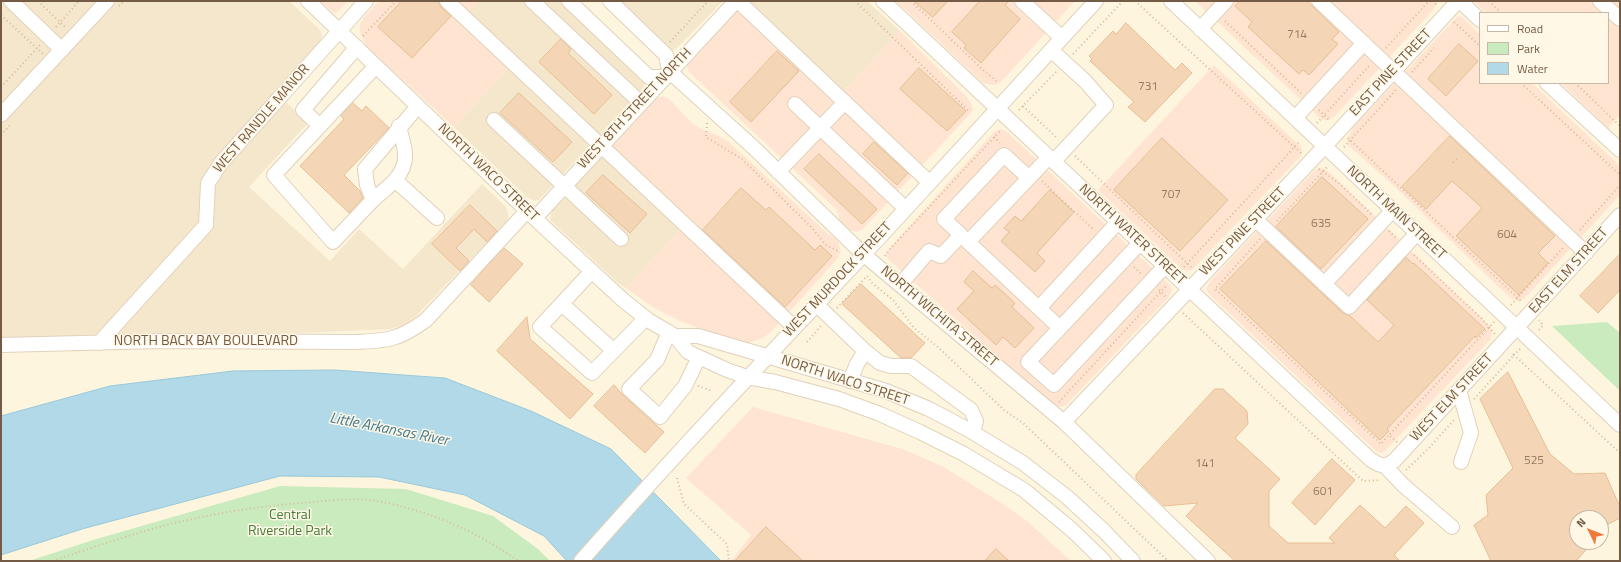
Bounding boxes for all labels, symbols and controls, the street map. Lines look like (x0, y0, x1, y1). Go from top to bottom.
legend (1479, 12, 1609, 84)
text: Road (1517, 19, 1543, 38)
street label: EAST PINE STREET (1347, 26, 1435, 120)
house number: 714 (1287, 28, 1307, 42)
text: Park (1517, 39, 1540, 58)
street label: WEST 8TH STREET NORTH (575, 45, 695, 173)
text: Water (1517, 59, 1548, 78)
street label: WEST RANDLE MANOR (210, 61, 314, 177)
house number: 731 (1138, 80, 1158, 94)
street label: NORTH WACO STREET (434, 121, 542, 225)
street label: NORTH MAIN STREET (1343, 163, 1449, 263)
street label: NORTH WATER STREET (1075, 181, 1189, 289)
street label: WEST PINE STREET (1196, 184, 1290, 280)
house number: 707 (1161, 188, 1181, 202)
house number: 635 (1311, 217, 1331, 231)
street label: WEST MURDOCK STREET (780, 219, 896, 341)
street label: EAST ELM STREET (1526, 225, 1612, 317)
house number: 604 (1497, 228, 1517, 242)
street label: NORTH WICHITA STREET (877, 263, 1001, 371)
street label: NORTH BACK BAY BOULEVARD (114, 334, 298, 350)
street label: WEST ELM STREET (1407, 351, 1497, 445)
street label: NORTH WACO STREET (779, 352, 911, 410)
water label: Little Arkansas River (328, 410, 450, 450)
house number: 525 (1524, 454, 1544, 468)
house number: 141 (1195, 457, 1215, 471)
house number: 601 (1313, 485, 1333, 499)
park label: Central Riverside Park (248, 508, 332, 540)
north arrow (1569, 510, 1609, 550)
text: N (1573, 514, 1589, 531)

